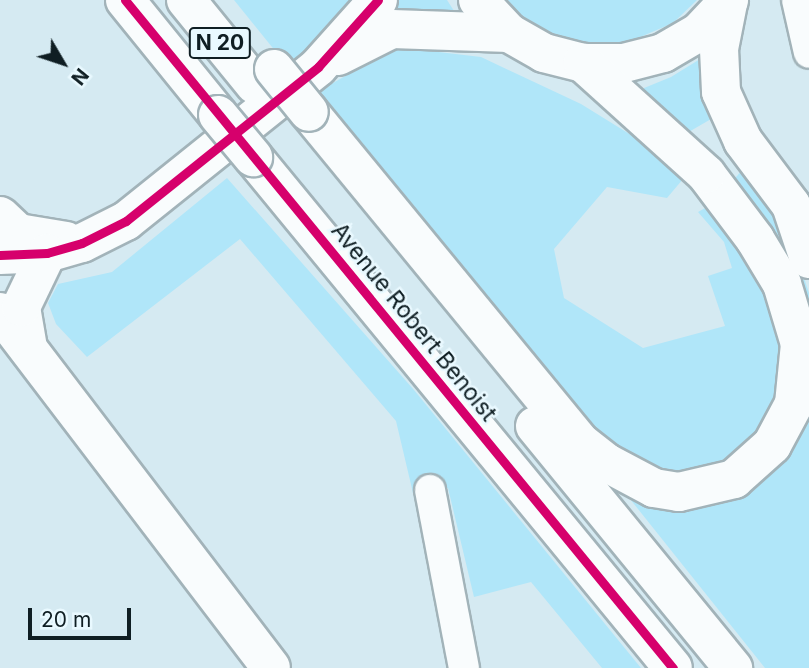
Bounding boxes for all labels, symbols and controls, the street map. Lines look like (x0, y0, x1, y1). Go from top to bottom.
road number: N 20 (188, 26, 252, 60)
north arrow (28, 28, 98, 98)
text: N (66, 64, 93, 89)
street label: Avenue Robert Benoist (326, 217, 502, 427)
scale bar (32, 594, 135, 638)
text: 20 m (41, 607, 91, 632)

